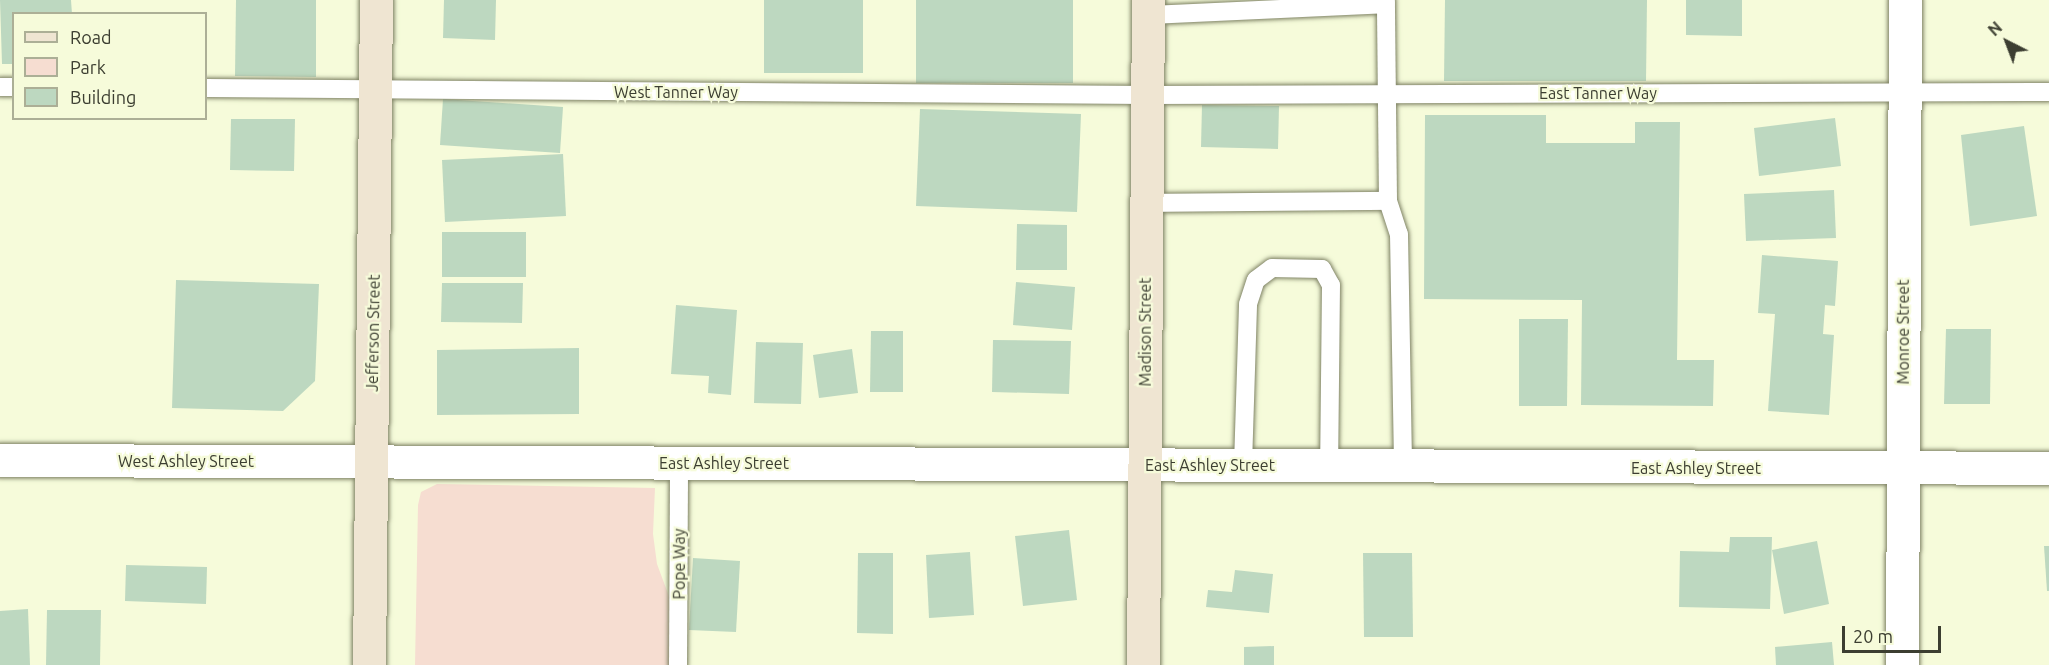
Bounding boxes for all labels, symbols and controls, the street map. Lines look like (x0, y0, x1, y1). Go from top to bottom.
legend (12, 12, 207, 120)
north arrow (1977, 12, 2037, 72)
text: N (1984, 18, 2005, 39)
text: Road (70, 27, 112, 47)
text: Park (70, 57, 106, 77)
street label: West Tanner Way (614, 82, 738, 102)
street label: East Tanner Way (1539, 83, 1657, 103)
text: Building (70, 87, 136, 107)
street label: Jefferson Street (362, 274, 384, 392)
street label: Madison Street (1135, 277, 1155, 387)
street label: Monroe Street (1893, 280, 1913, 384)
street label: West Ashley Street (118, 451, 254, 471)
street label: East Ashley Street (659, 453, 789, 473)
street label: East Ashley Street (1145, 455, 1275, 475)
street label: East Ashley Street (1631, 458, 1761, 478)
street label: Pope Way (669, 528, 689, 600)
scale bar (1845, 614, 1944, 652)
text: 20 m (1853, 626, 1893, 646)

